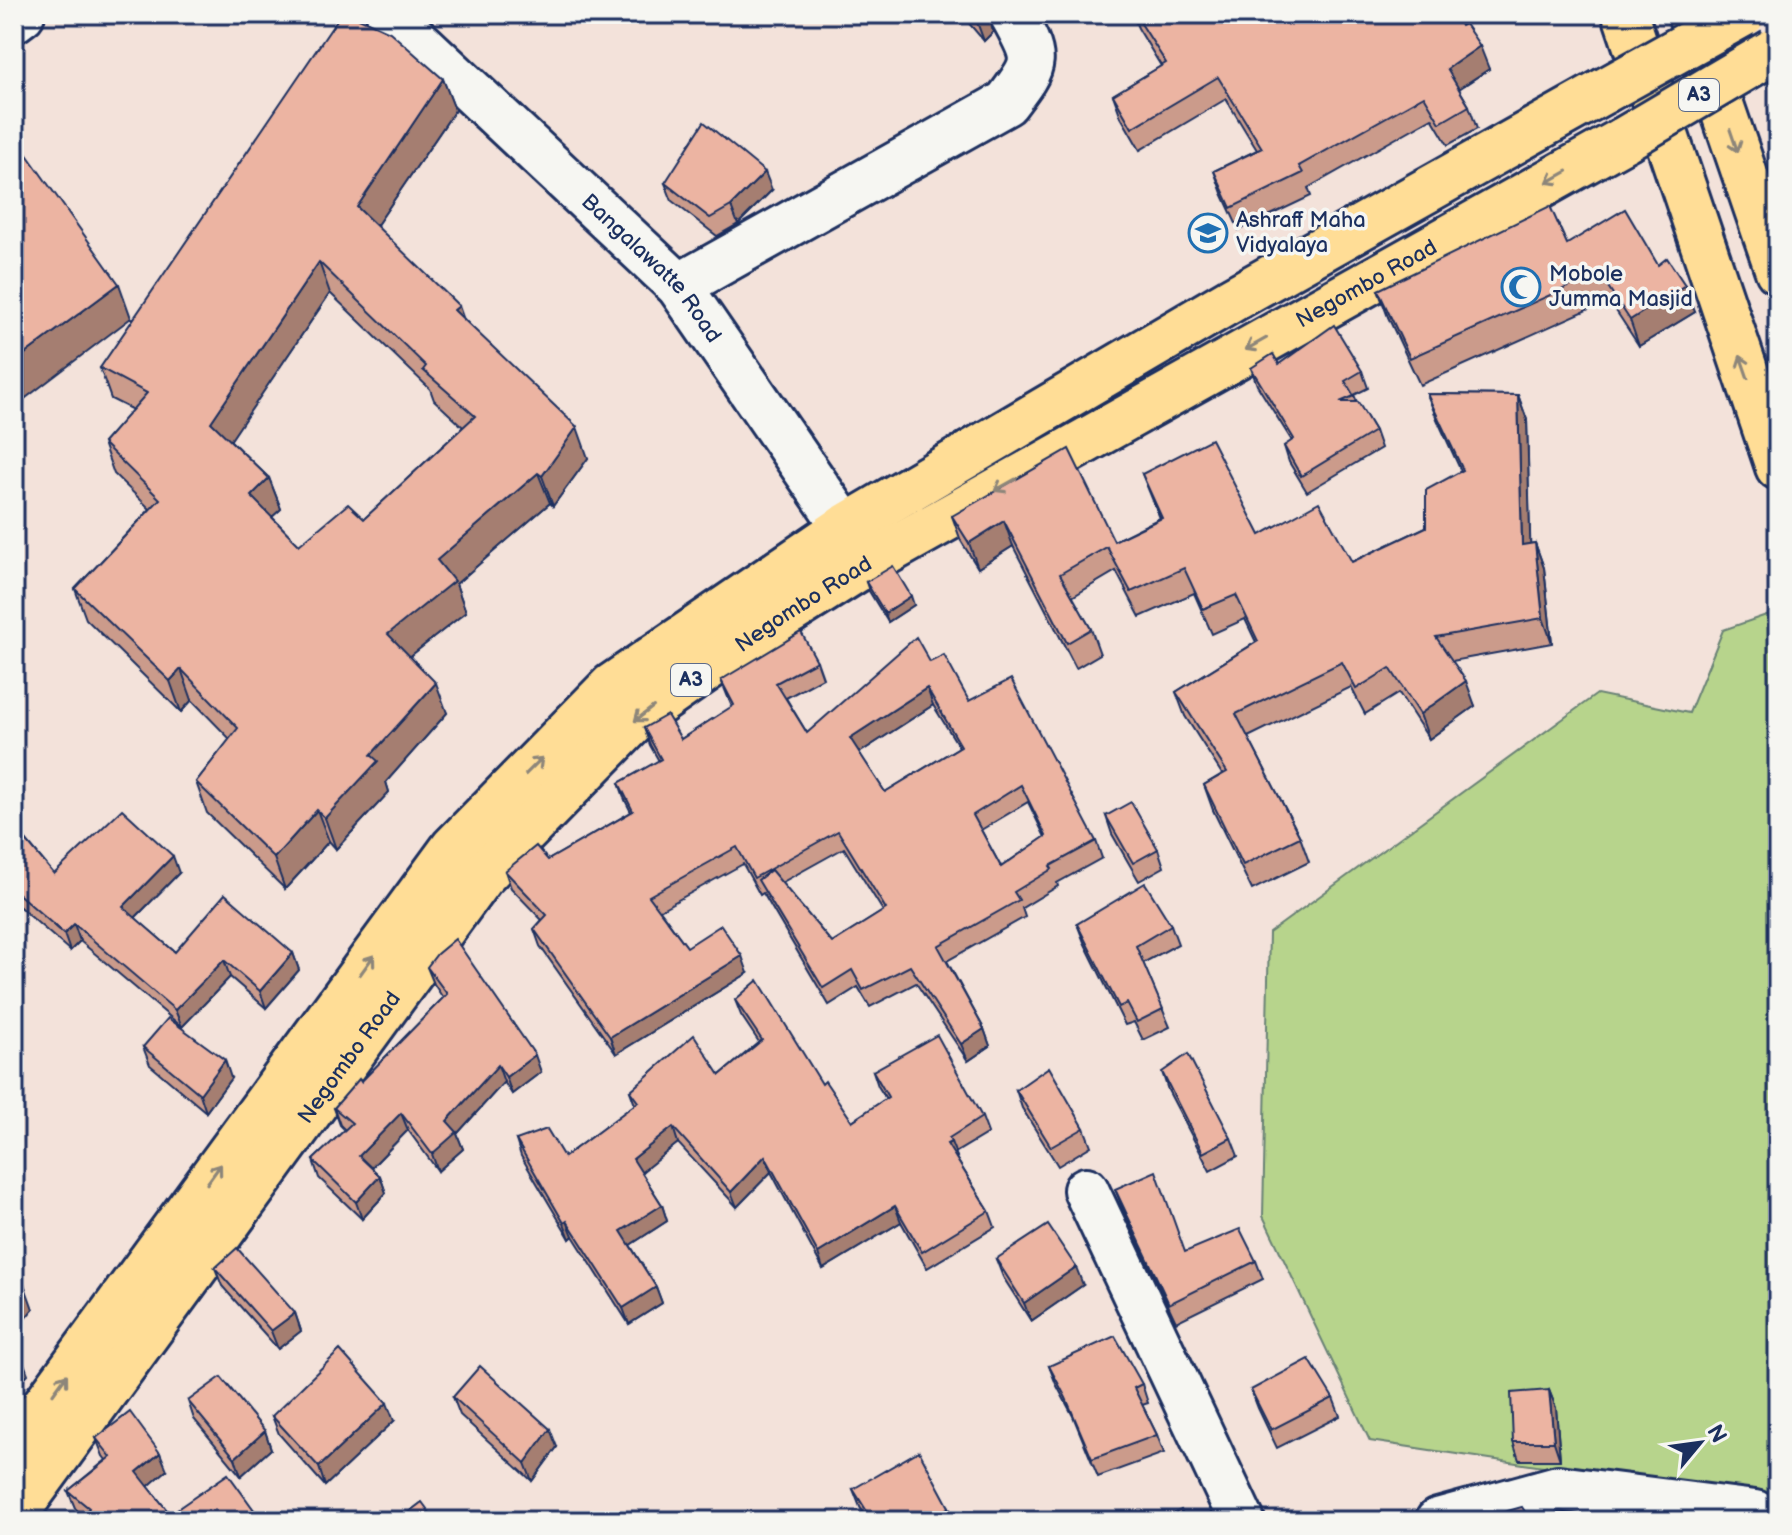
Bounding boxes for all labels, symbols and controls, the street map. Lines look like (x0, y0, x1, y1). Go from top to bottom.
road number: A3 (1679, 79, 1719, 111)
one-way arrow (1727, 128, 1742, 153)
one-way arrow (1545, 169, 1569, 185)
street label: Bangalawatte Road (576, 188, 727, 348)
place label: Ashraff Maha Vidyalaya (1236, 207, 1366, 259)
school or university icon: Ashraff Maha Vidyalaya (1187, 212, 1229, 254)
street label: Negombo Road (1291, 233, 1442, 334)
place label: Mobole Jumma Masjid (1549, 261, 1693, 313)
mosque icon: Mobole Jumma Masjid (1500, 266, 1542, 308)
one-way arrow (1245, 336, 1268, 352)
one-way arrow (1736, 354, 1751, 379)
one-way arrow (994, 477, 1017, 493)
street label: Negombo Road (730, 550, 876, 658)
road number: A3 (671, 664, 711, 696)
one-way arrow (634, 705, 655, 723)
one-way arrow (524, 756, 543, 776)
one-way arrow (359, 954, 376, 976)
street label: Negombo Road (292, 986, 406, 1129)
one-way arrow (205, 1164, 222, 1186)
one-way arrow (52, 1374, 68, 1396)
north arrow (1660, 1403, 1740, 1483)
text: N (1700, 1420, 1732, 1448)

